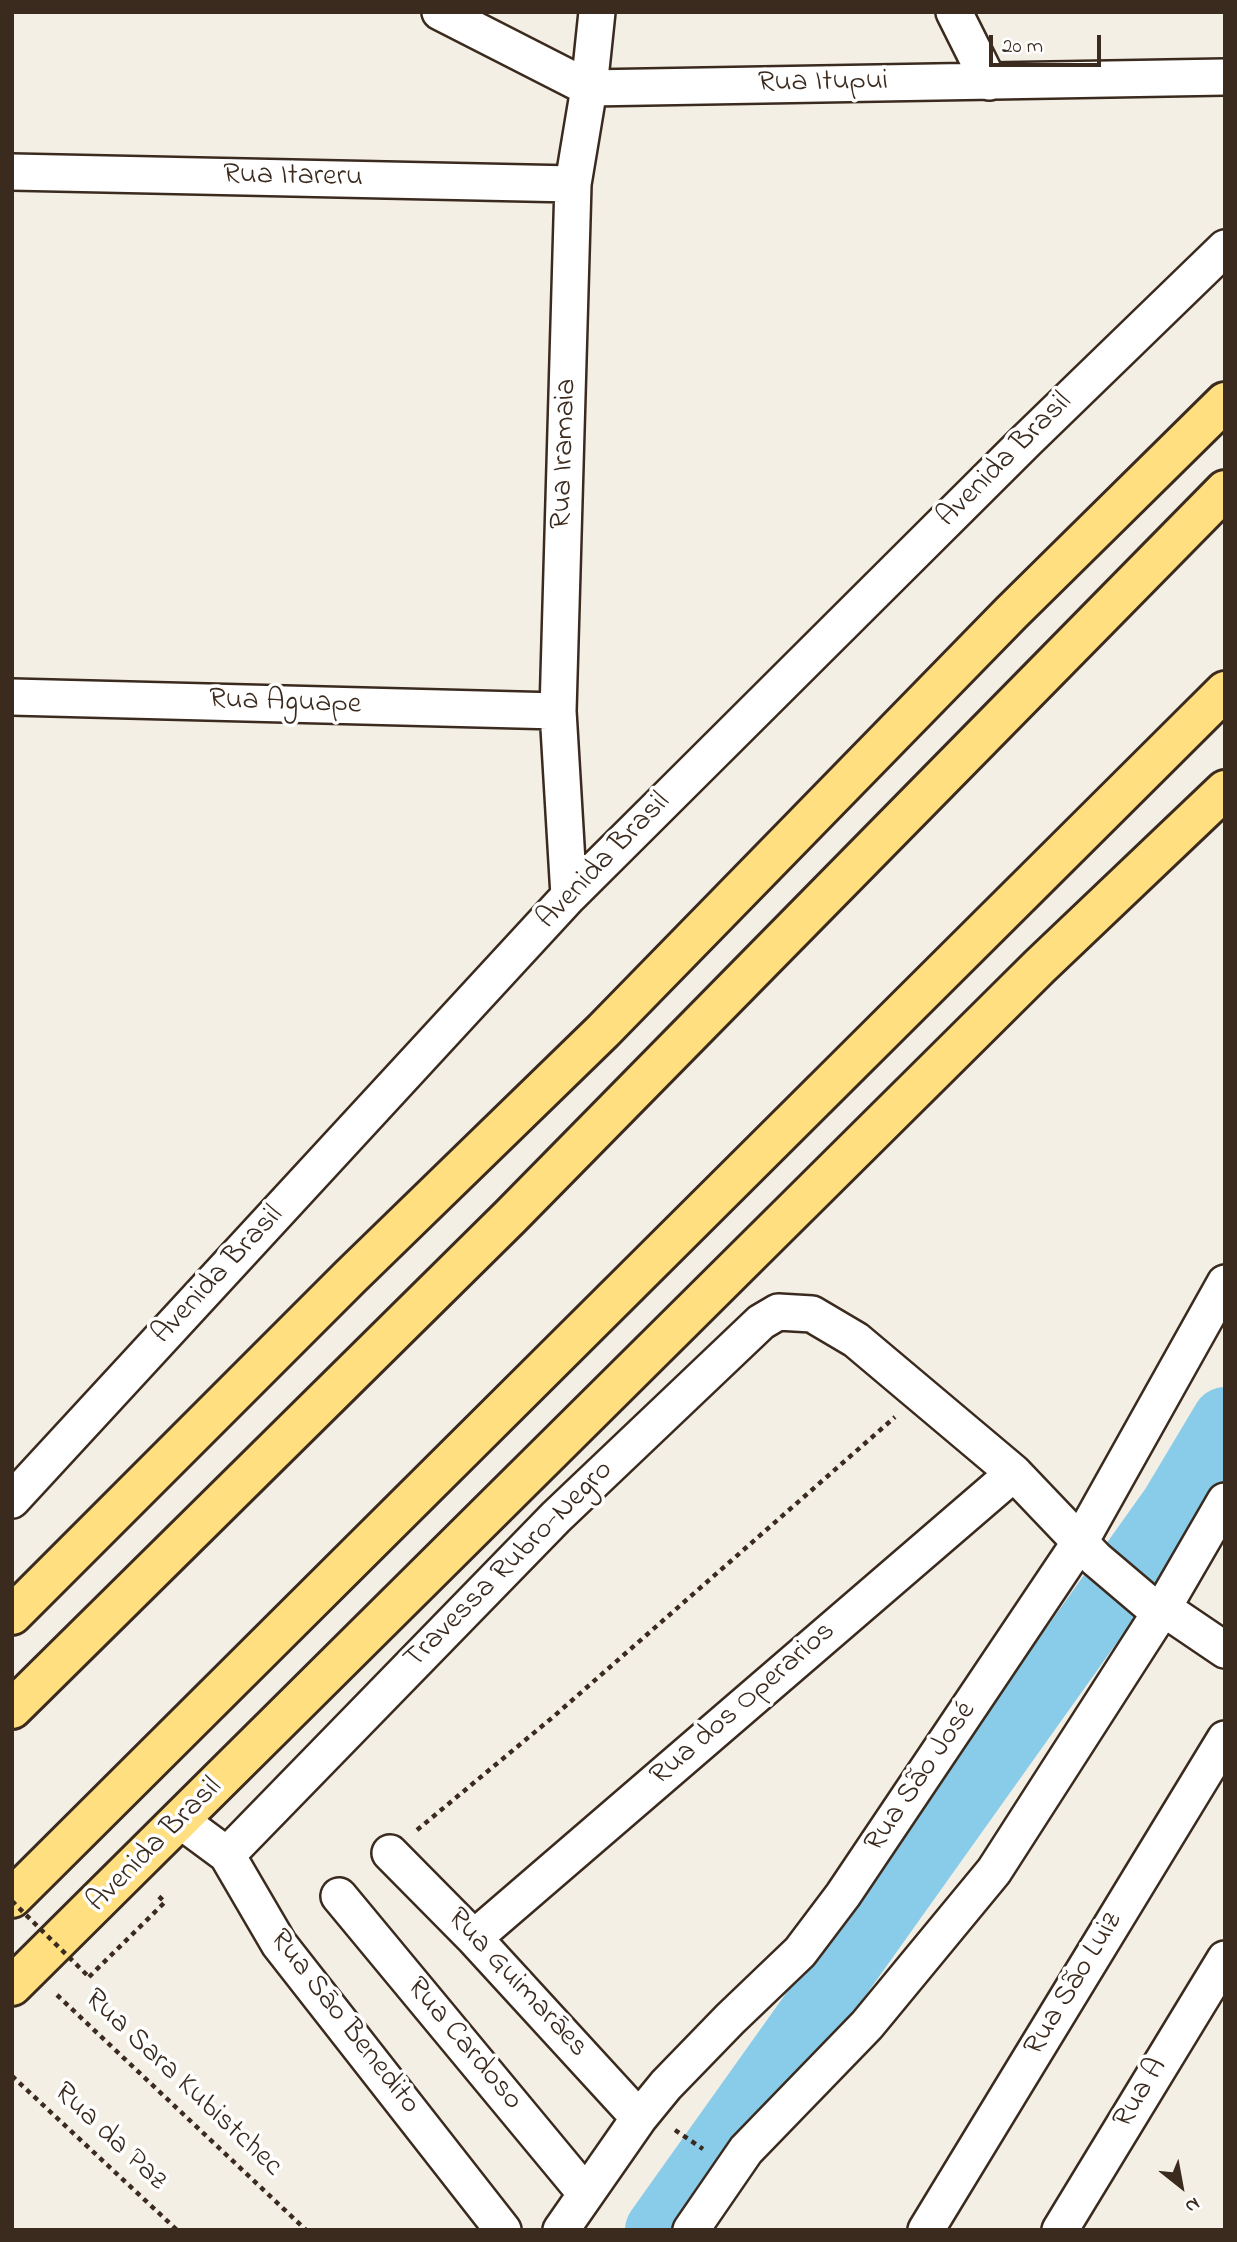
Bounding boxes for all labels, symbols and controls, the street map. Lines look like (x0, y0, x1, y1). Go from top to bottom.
scale bar (992, 21, 1104, 65)
text: 20 m (1002, 32, 1043, 62)
street label: Rua Itupui (758, 65, 888, 103)
street label: Rua Itareru (223, 159, 363, 197)
street label: Rua Iramaia (545, 378, 587, 530)
street label: Avenida Brasil (931, 386, 1081, 536)
street label: Rua Aguape (208, 683, 362, 725)
street label: Avenida Brasil (531, 786, 679, 938)
street label: Avenida Brasil (146, 1199, 292, 1353)
street label: Travessa Rubro-Negro (398, 1454, 622, 1678)
street label: Rua dos Operarios (644, 1615, 844, 1795)
street label: Rua São José (858, 1696, 986, 1860)
street label: Avenida Brasil (81, 1771, 231, 1921)
street label: Rua Guimarāes (438, 1902, 594, 2066)
street label: Rua São Luiz (1018, 1907, 1132, 2063)
street label: Rua Sāo Benedito (260, 1923, 426, 2123)
street label: Rua Cardoso (397, 1971, 529, 2119)
street label: Rua Sara Kubistchec (75, 1983, 289, 2185)
street label: Rua A (1107, 2052, 1177, 2136)
street label: Rua da Paz (45, 2076, 173, 2200)
north arrow (1146, 2151, 1216, 2221)
text: N (1180, 2190, 1205, 2219)

